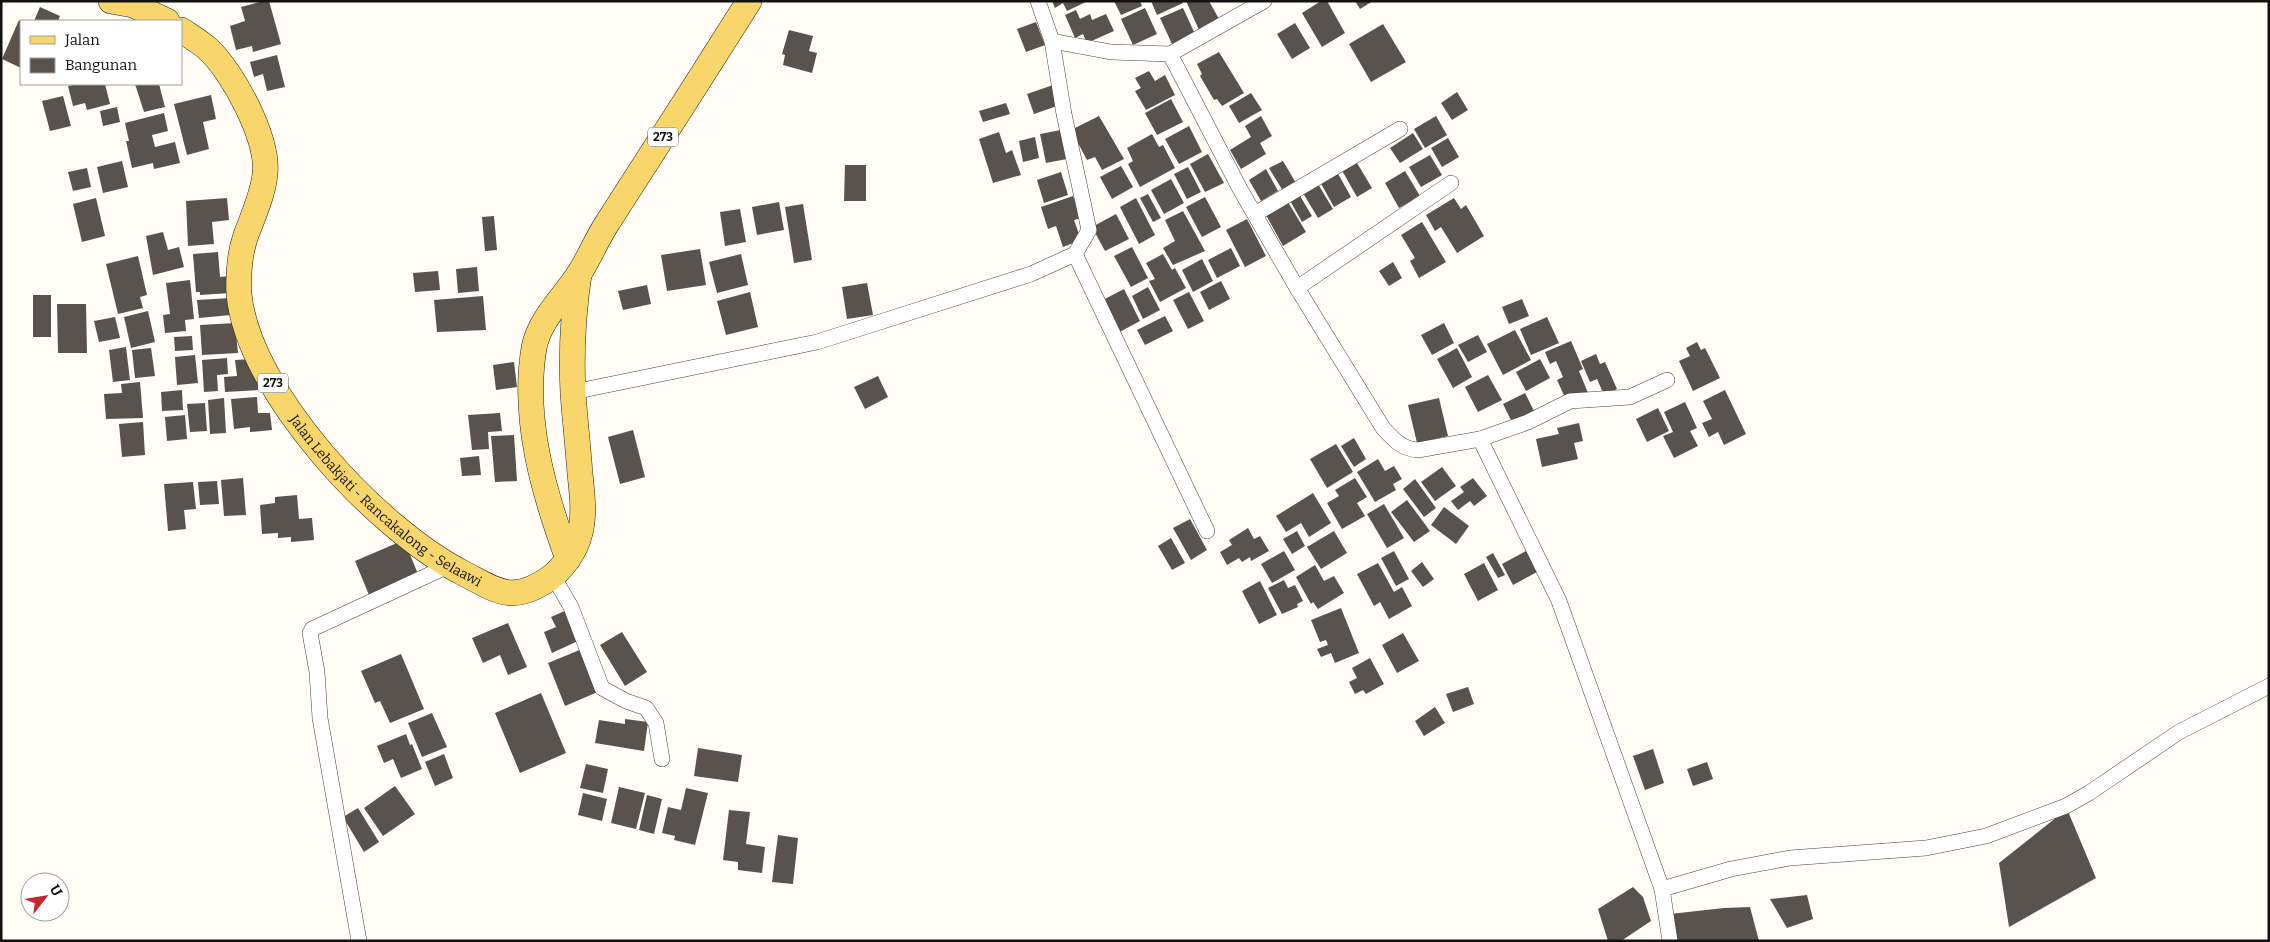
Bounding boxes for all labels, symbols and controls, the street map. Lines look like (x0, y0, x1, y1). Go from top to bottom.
legend (20, 20, 182, 85)
text: Jalan (64, 31, 100, 49)
text: Bangunan (65, 56, 137, 74)
road number: 273 (648, 128, 678, 146)
road number: 273 (258, 373, 288, 392)
street label: Jalan Lebakjati - Rancakalong - Selaawi (286, 411, 485, 590)
north arrow (20, 872, 70, 922)
text: U (46, 882, 66, 900)

